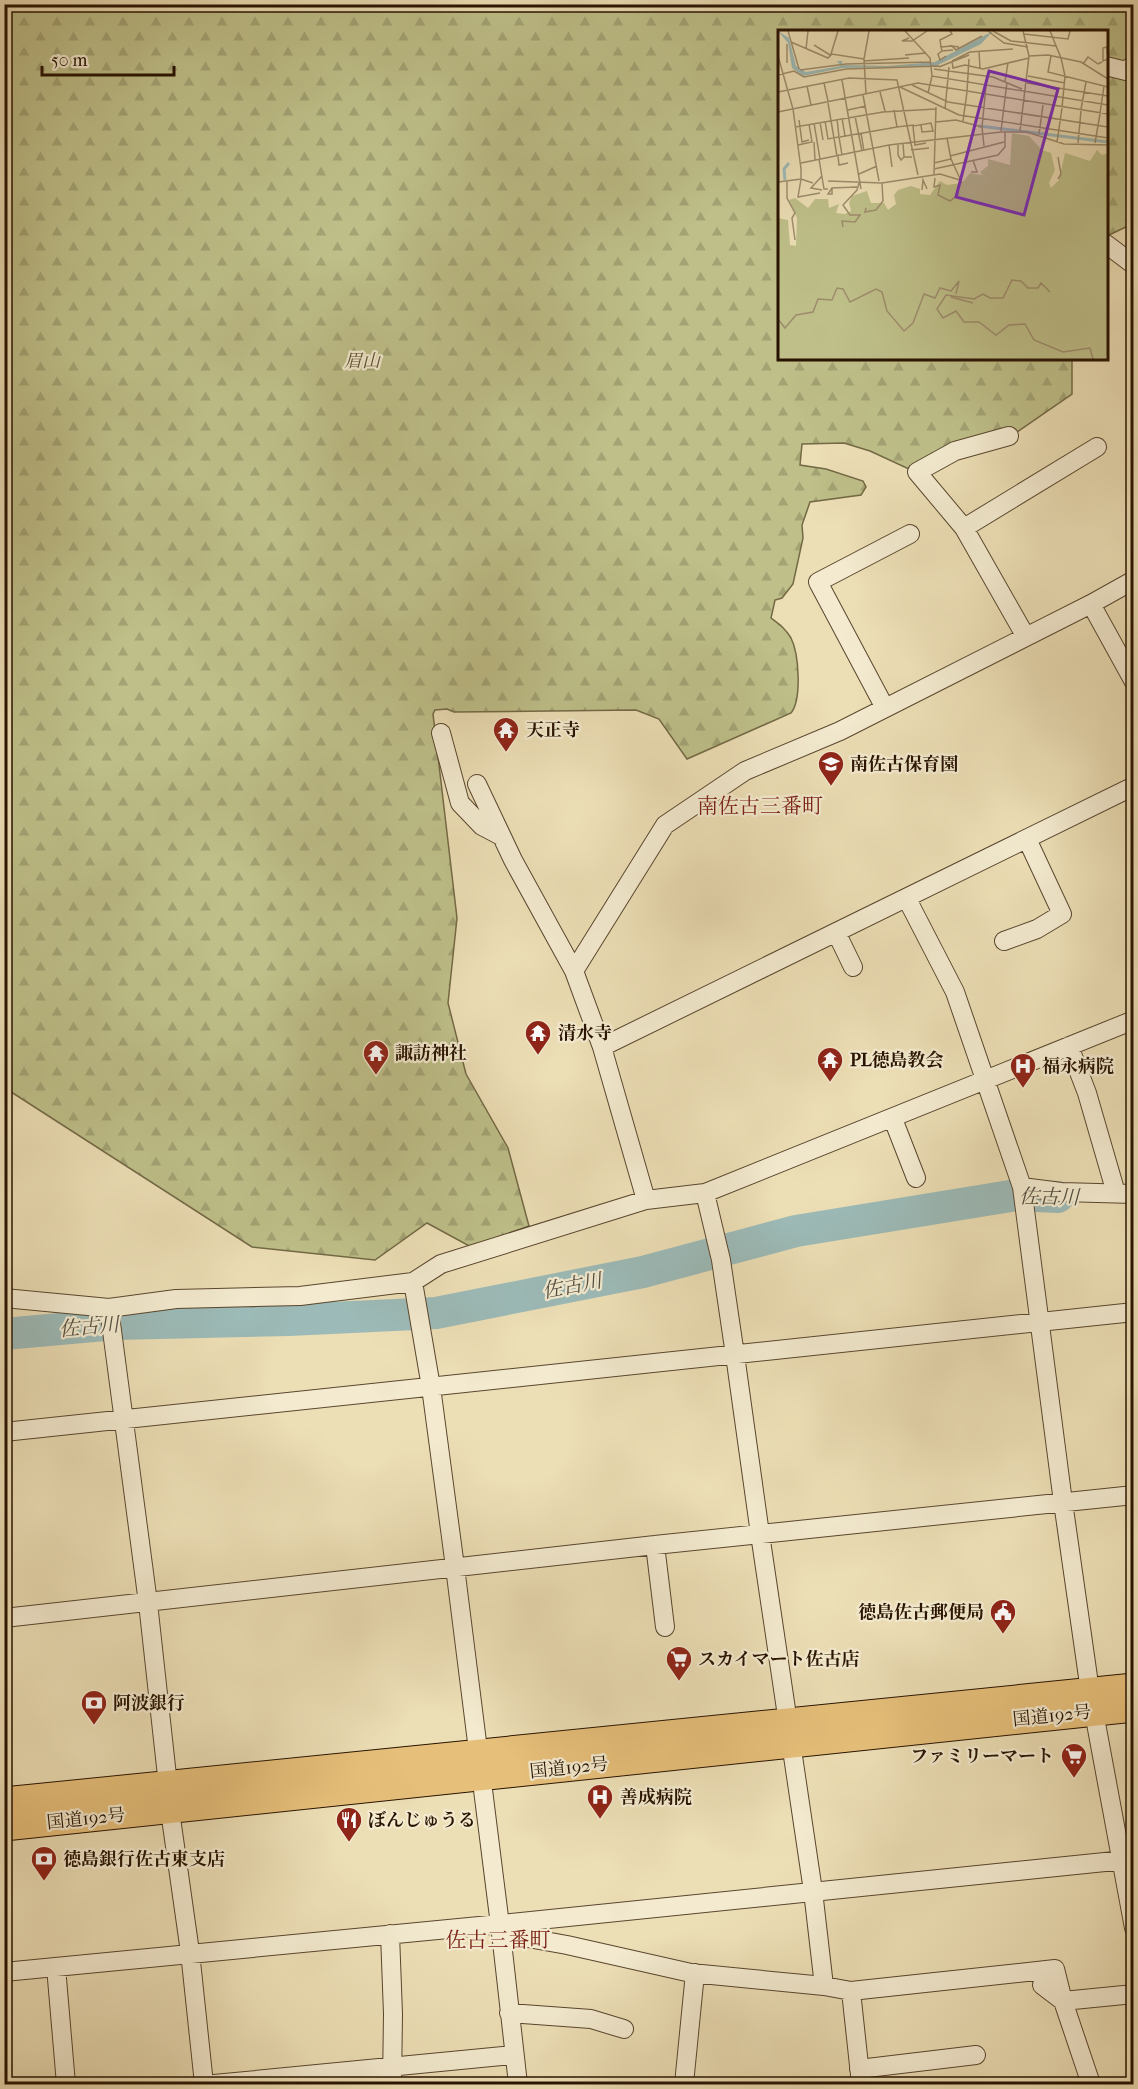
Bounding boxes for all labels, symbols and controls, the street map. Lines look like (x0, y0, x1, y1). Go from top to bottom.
inset map (778, 30, 1108, 360)
scale bar (42, 39, 174, 77)
text: 50 m (51, 50, 88, 71)
park label: 眉山 (344, 351, 382, 372)
temple icon: 天正寺 (491, 715, 521, 753)
place label: 天正寺 (526, 720, 580, 741)
school or university icon: 南佐古保育園 (816, 749, 846, 787)
place label: 南佐古保育園 (850, 754, 958, 775)
district label: 南佐古三番町 (697, 794, 823, 818)
temple icon: 清水寺 (523, 1018, 553, 1056)
place label: 清水寺 (558, 1023, 612, 1044)
temple icon: 諏訪神社 (361, 1038, 391, 1076)
place label: 諏訪神社 (395, 1043, 467, 1064)
temple icon: PL徳島教会 (815, 1045, 845, 1083)
place label: PL徳島教会 (850, 1050, 944, 1071)
hospital icon: 福永病院 (1008, 1051, 1038, 1089)
place label: 福永病院 (1042, 1056, 1114, 1077)
water label: 佐古川 (1019, 1185, 1081, 1209)
water label: 佐古川 (540, 1269, 606, 1303)
water label: 佐古川 (58, 1313, 122, 1341)
public building icon: 徳島佐古郵便局 (988, 1597, 1018, 1635)
place label: 徳島佐古郵便局 (858, 1602, 984, 1623)
supermarket icon: スカイマート佐古店 (664, 1644, 694, 1682)
place label: スカイマート佐古店 (698, 1649, 859, 1670)
bank icon: 阿波銀行 (79, 1688, 109, 1726)
place label: 阿波銀行 (113, 1693, 185, 1714)
street label: 国道192号 (1012, 1701, 1092, 1731)
supermarket icon: ファミリーマート (1059, 1741, 1089, 1779)
place label: ファミリーマート (910, 1746, 1054, 1767)
street label: 国道192号 (529, 1753, 609, 1783)
hospital icon: 善成病院 (585, 1782, 615, 1820)
place label: 善成病院 (620, 1787, 692, 1808)
street label: 国道192号 (46, 1804, 126, 1834)
restaurant icon: ぼんじゅうる (334, 1805, 364, 1843)
place label: ぼんじゅうる (368, 1810, 476, 1831)
bank icon: 徳島銀行佐古東支店 (29, 1844, 59, 1882)
place label: 徳島銀行佐古東支店 (63, 1849, 225, 1870)
district label: 佐古三番町 (446, 1928, 551, 1952)

